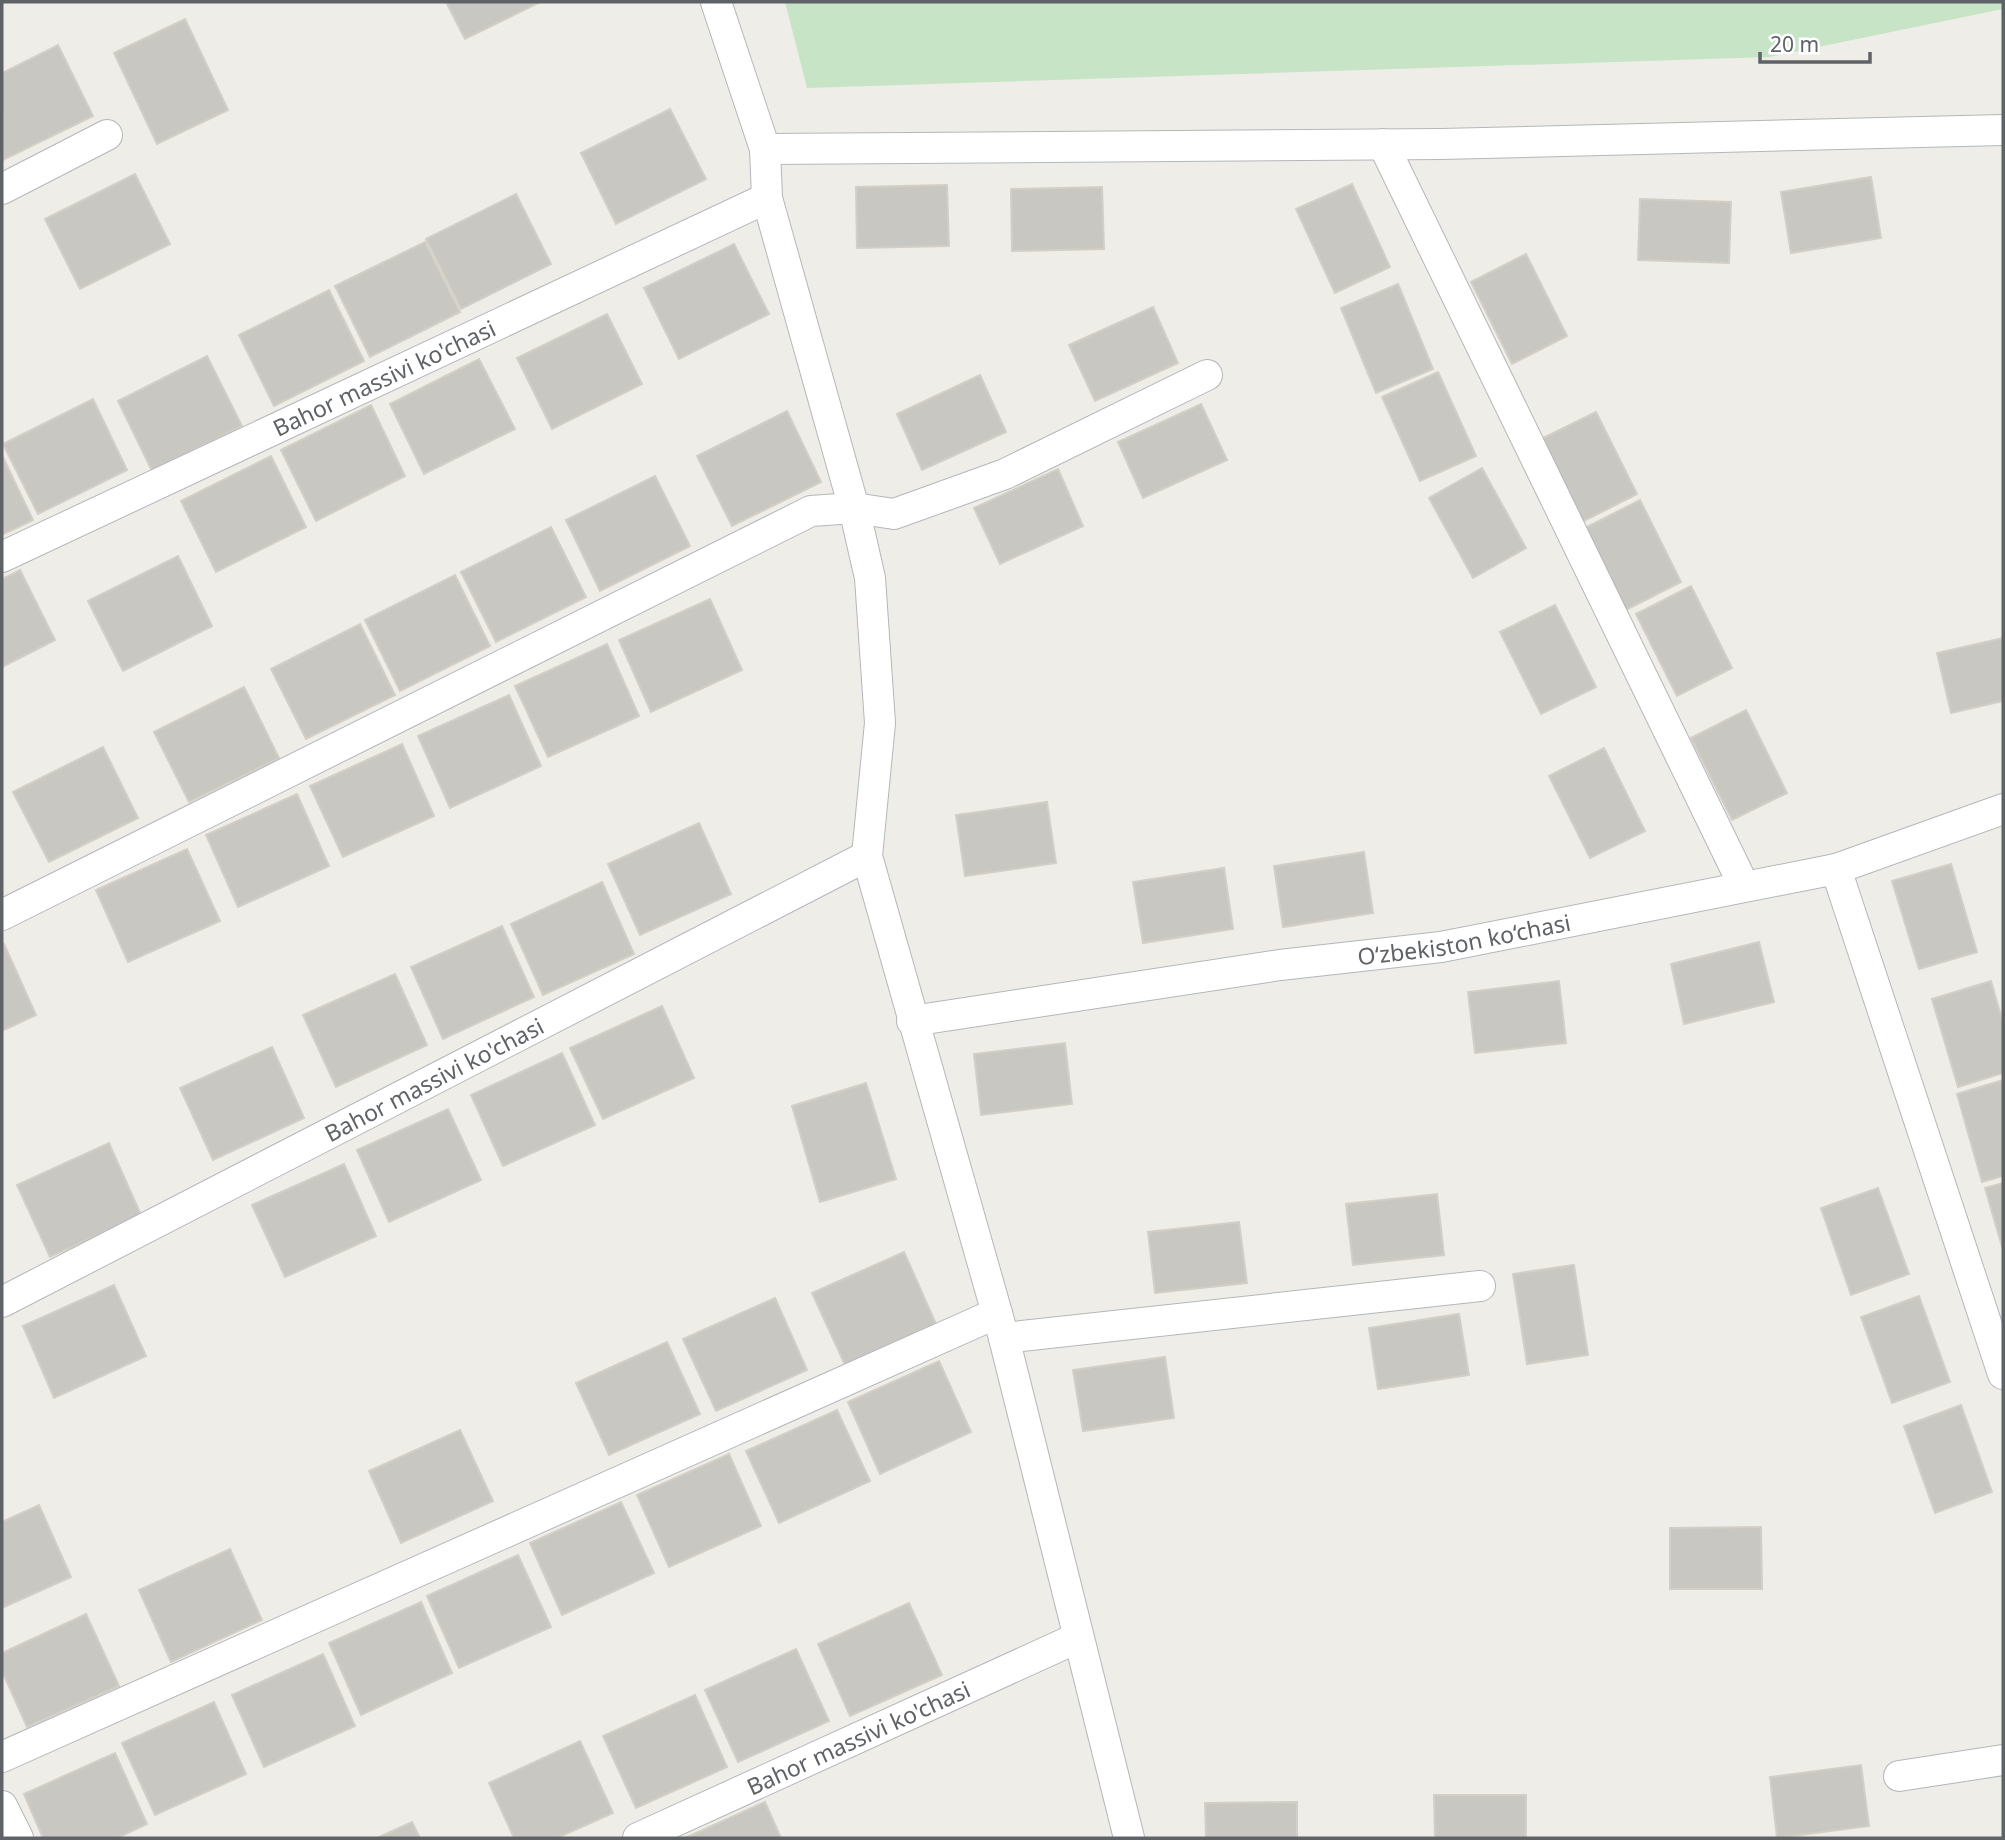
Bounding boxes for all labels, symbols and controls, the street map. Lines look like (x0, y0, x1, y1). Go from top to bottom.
scale bar (1760, 21, 1870, 65)
text: 20 m (1770, 30, 1819, 58)
street label: Bahor massivi ko'chasi (267, 312, 501, 444)
street label: O‘zbekiston ko‘chasi (1356, 906, 1573, 972)
street label: Bahor massivi ko'chasi (319, 1010, 549, 1149)
street label: Bahor massivi ko'chasi (741, 1673, 975, 1802)

